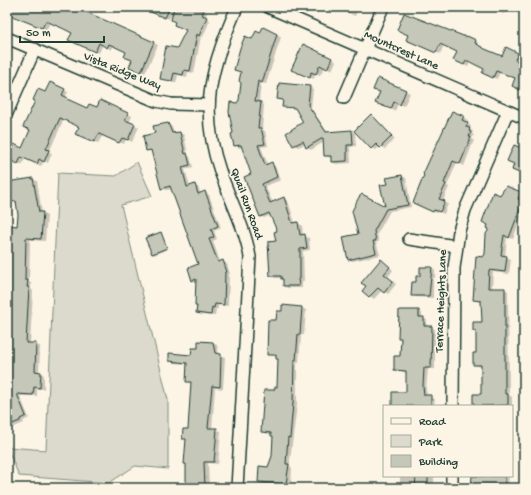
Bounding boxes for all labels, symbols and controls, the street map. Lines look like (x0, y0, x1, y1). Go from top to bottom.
scale bar (20, 18, 104, 44)
text: 50 m (26, 27, 51, 41)
street label: Mountcrest Lane (361, 28, 441, 74)
street label: Vista Ridge Way (80, 50, 163, 94)
street label: Quail Run Road (227, 166, 266, 243)
street label: Terrace Heights Lane (433, 248, 451, 354)
legend (383, 405, 513, 477)
text: Road (419, 416, 446, 430)
text: Park (418, 436, 444, 450)
text: Building (418, 456, 458, 470)

